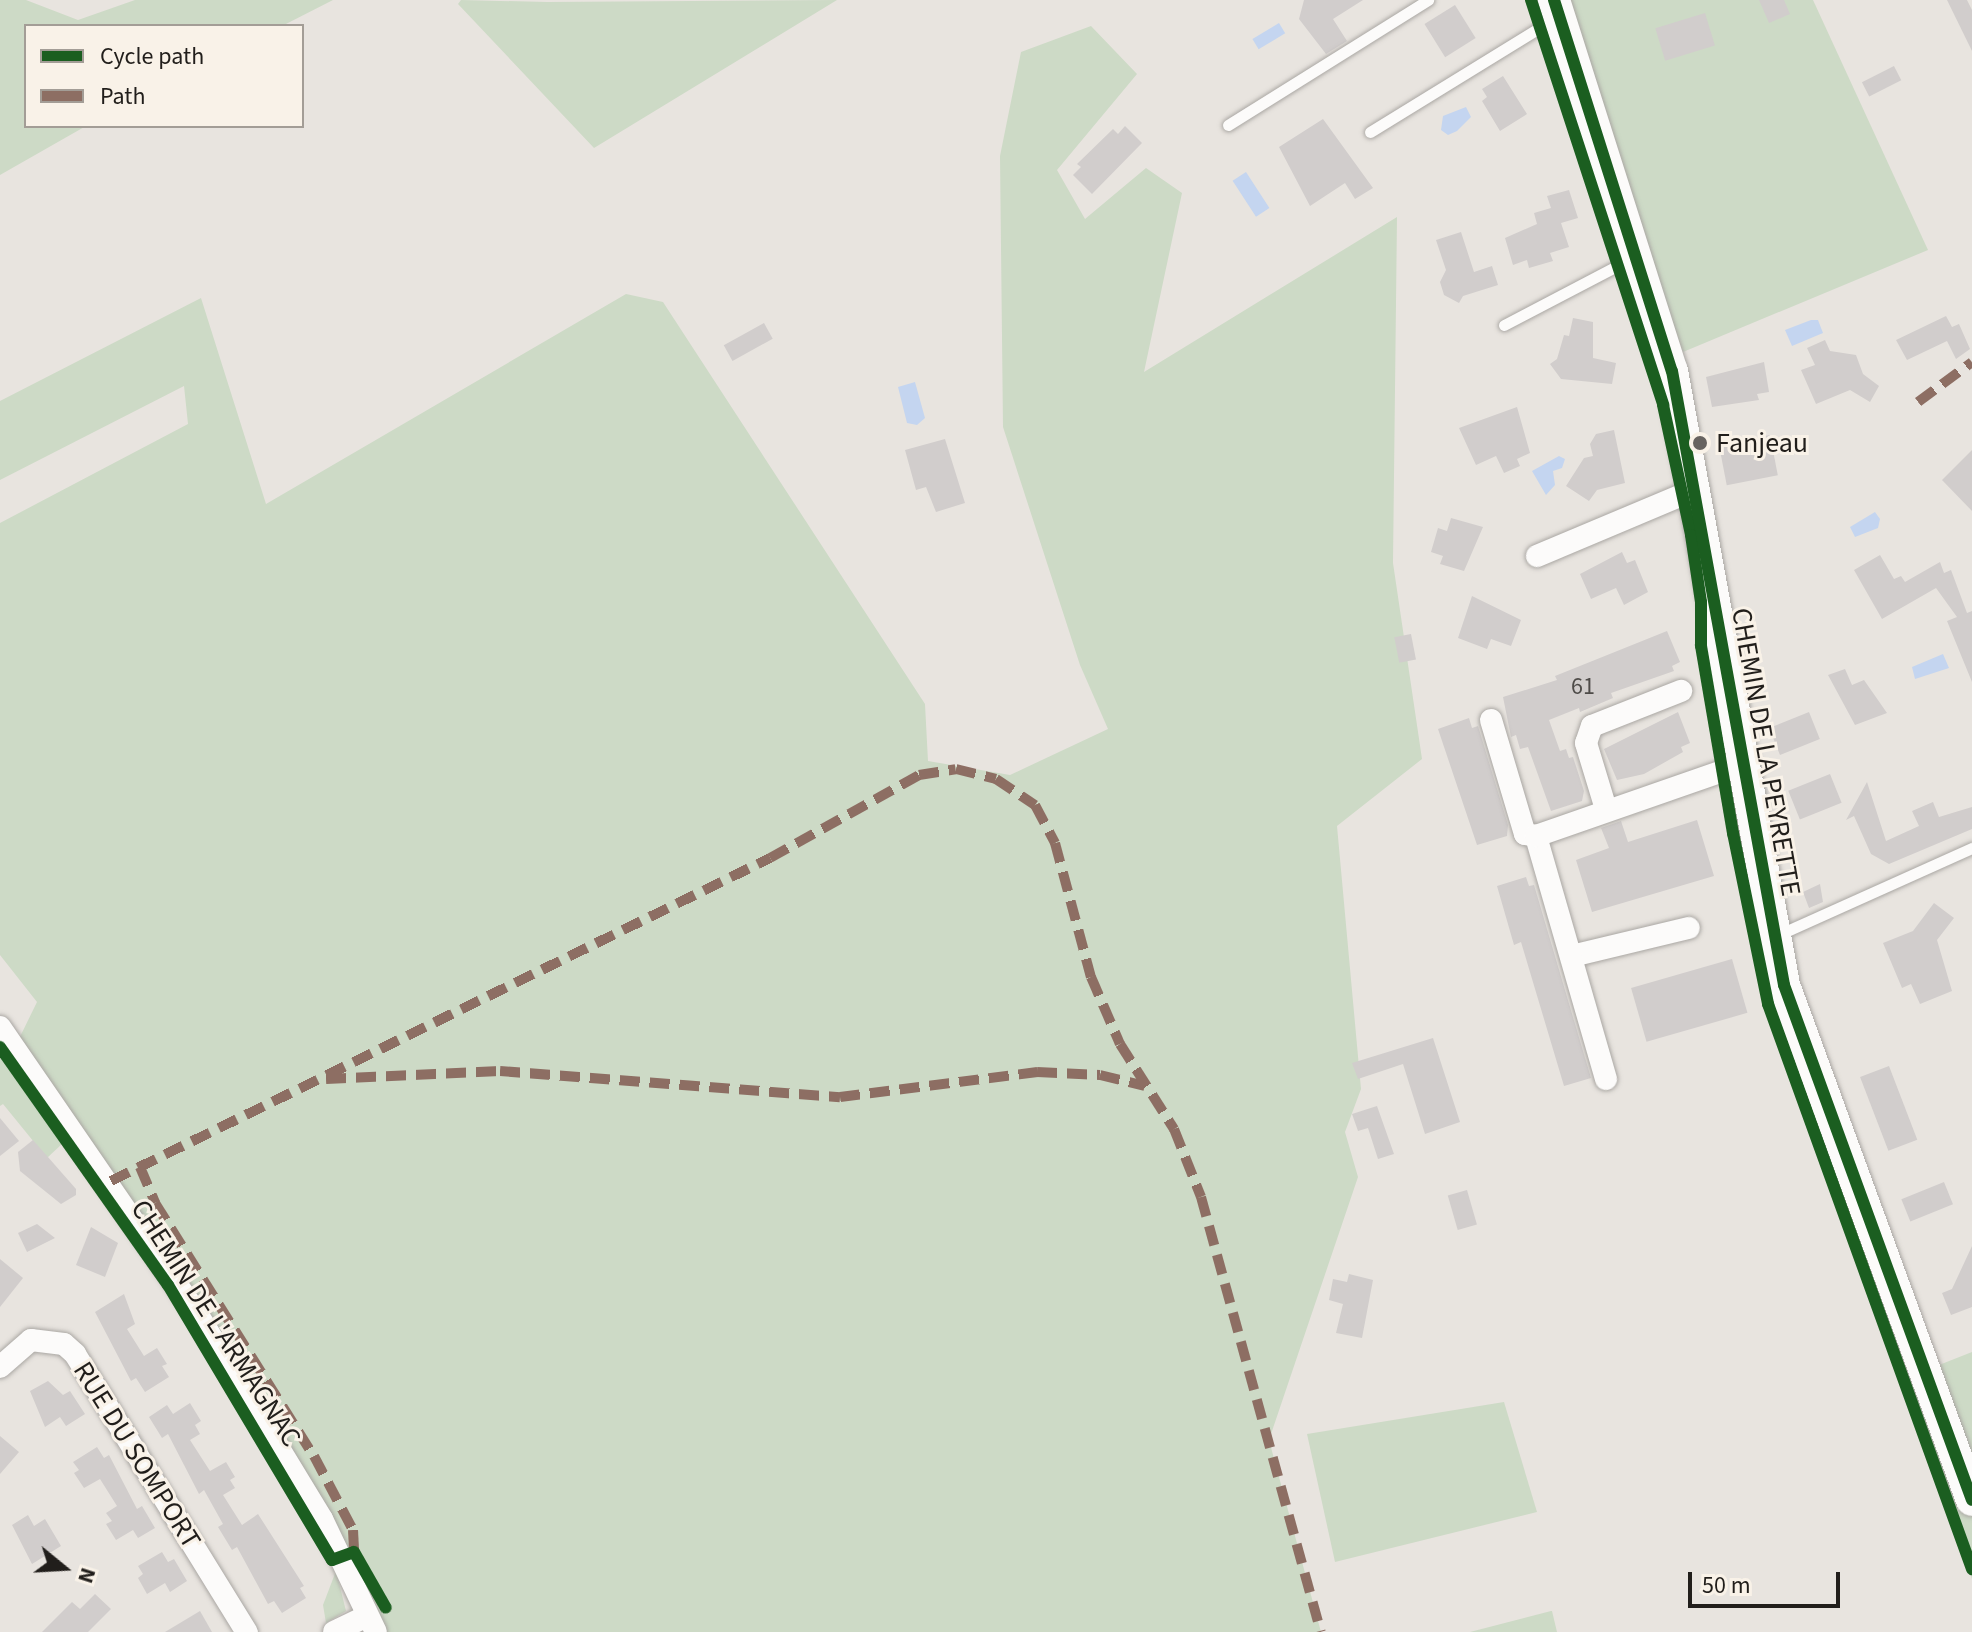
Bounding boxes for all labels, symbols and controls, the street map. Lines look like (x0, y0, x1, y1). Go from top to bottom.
legend (24, 24, 304, 128)
text: Cycle path (100, 39, 204, 74)
text: Path (100, 79, 146, 114)
place label: Fanjeau (1716, 426, 1808, 460)
marker: Fanjeau (1691, 434, 1709, 452)
street label: CHEMIN DE LA PEYRETTE (1724, 605, 1808, 899)
house number: 61 (1571, 673, 1595, 701)
street label: CHEMIN DE L'ARMAGNAC (124, 1193, 308, 1453)
street label: RUE DU SOMPORT (66, 1355, 208, 1555)
north arrow (24, 1528, 104, 1608)
scale bar (1692, 1556, 1844, 1606)
text: N (69, 1564, 104, 1587)
text: 50 m (1702, 1568, 1751, 1603)

